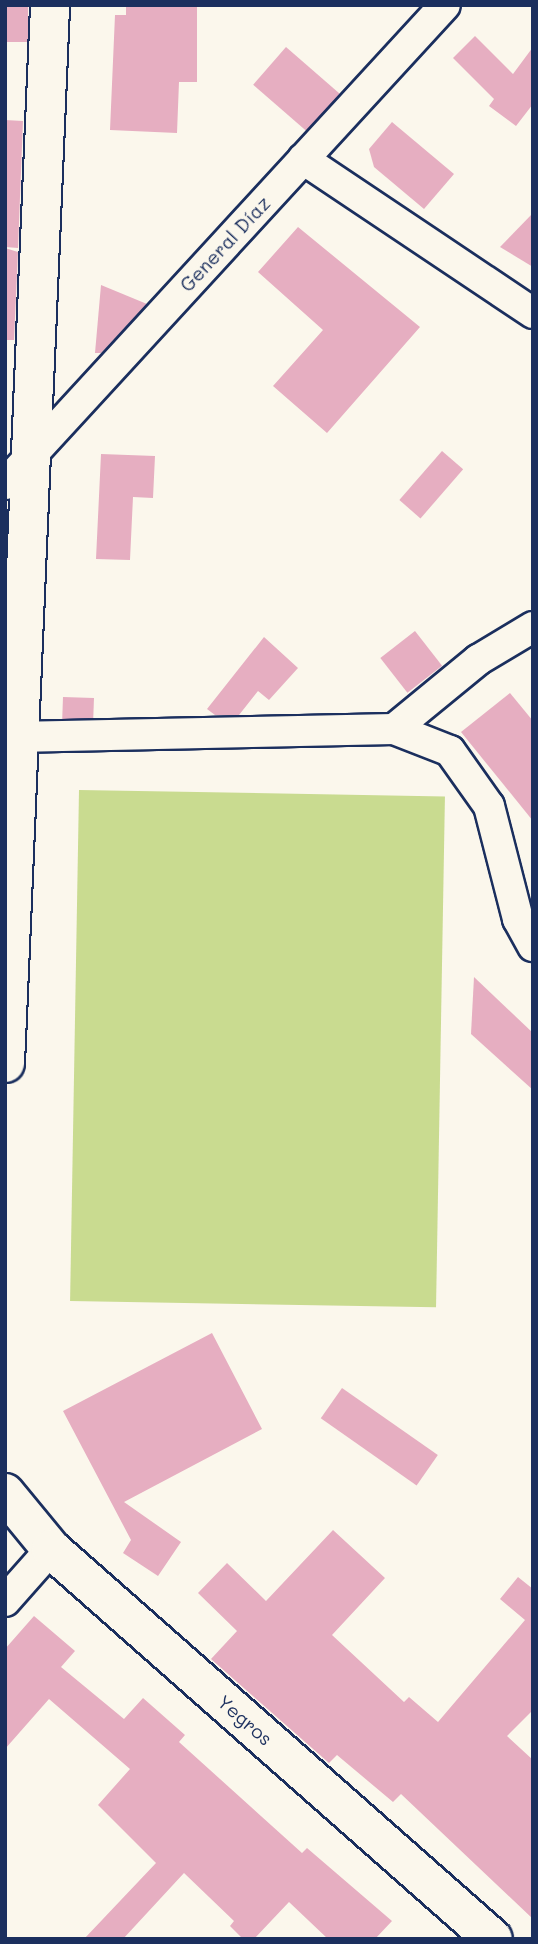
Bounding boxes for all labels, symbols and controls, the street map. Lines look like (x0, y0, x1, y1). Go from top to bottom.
street label: General Díaz (175, 192, 275, 296)
street label: Yegros (213, 1690, 277, 1750)

